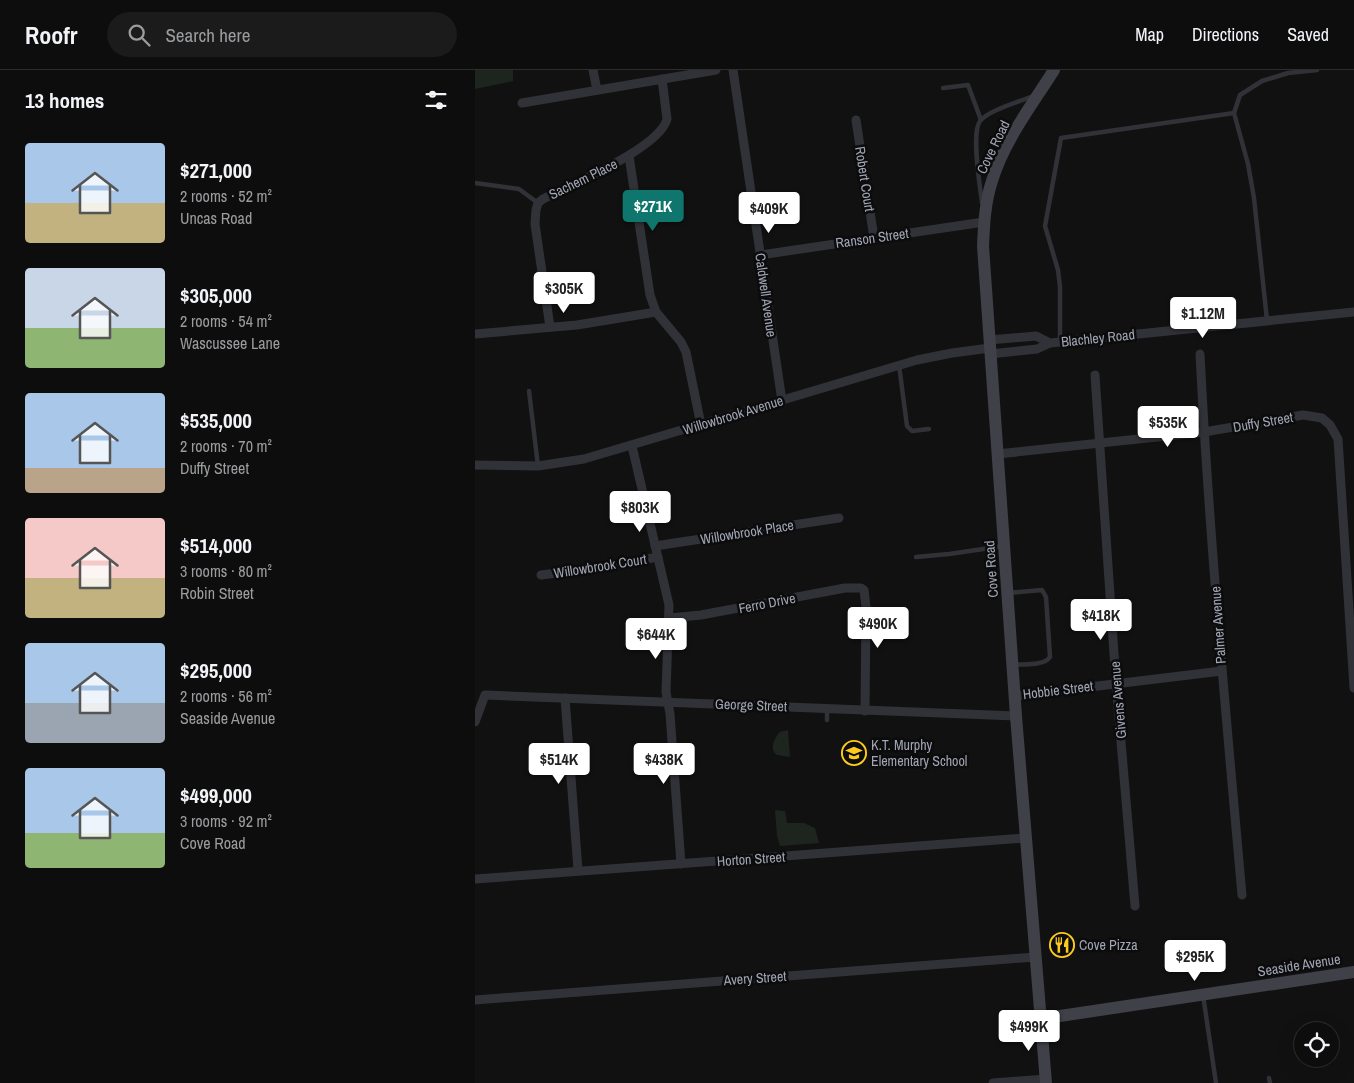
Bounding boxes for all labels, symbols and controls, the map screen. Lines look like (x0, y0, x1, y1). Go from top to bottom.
search box (107, 12, 457, 57)
text: Roofr (25, 19, 77, 51)
icon: search (125, 21, 153, 49)
text: Search here (165, 22, 250, 48)
text: Map (1135, 22, 1164, 47)
text: Directions (1192, 22, 1259, 47)
text: Saved (1287, 22, 1329, 47)
text: 13 homes (25, 86, 104, 115)
icon: filters (422, 86, 450, 114)
street label: Cove Road (972, 117, 1014, 177)
street label: Robert Court (851, 145, 879, 213)
street label: Sachem Place (546, 155, 620, 203)
text: $271,000 (180, 156, 252, 185)
icon: home (65, 163, 125, 223)
text: 2 rooms · 52 m² (180, 185, 272, 207)
pin: $271K (618, 190, 688, 232)
pin: $409K (734, 191, 804, 234)
text: $271K (634, 195, 672, 217)
text: $409K (750, 197, 788, 219)
text: Uncas Road (180, 207, 252, 229)
street label: Ranson Street (834, 224, 910, 252)
street label: Caldwell Avenue (751, 252, 781, 338)
pin: $305K (529, 272, 599, 314)
text: $305K (545, 277, 583, 299)
text: $305,000 (180, 281, 252, 310)
icon: home (65, 288, 125, 348)
pin: $1.12M (1162, 296, 1244, 339)
text: $1.12M (1181, 302, 1225, 324)
text: 2 rooms · 54 m² (180, 310, 272, 332)
street label: Blachley Road (1060, 325, 1136, 351)
text: Wascussee Lane (180, 332, 280, 354)
street label: Willowbrook Avenue (681, 391, 785, 439)
text: $535,000 (180, 406, 252, 435)
pin: $535K (1133, 406, 1203, 448)
street label: Duffy Street (1232, 408, 1294, 436)
text: $535K (1149, 411, 1187, 433)
icon: home (65, 413, 125, 473)
text: 2 rooms · 70 m² (180, 435, 272, 457)
text: Duffy Street (180, 457, 249, 479)
pin: $803K (605, 490, 675, 533)
text: $803K (621, 496, 659, 518)
street label: Willowbrook Place (699, 516, 795, 548)
text: $514,000 (180, 531, 252, 560)
icon: home (65, 538, 125, 598)
street label: Cove Road (980, 540, 1002, 598)
street label: Willowbrook Court (552, 550, 648, 582)
text: 3 rooms · 80 m² (180, 560, 272, 582)
text: Robin Street (180, 582, 254, 604)
street label: Palmer Avenue (1206, 586, 1230, 664)
street label: Ferro Drive (737, 589, 797, 617)
pin: $418K (1066, 598, 1136, 641)
text: $418K (1082, 604, 1120, 626)
pin: $490K (843, 606, 913, 649)
text: $490K (859, 612, 897, 634)
pin: $644K (621, 618, 691, 660)
text: $644K (637, 623, 675, 645)
text: $295,000 (180, 656, 252, 685)
street label: Givens Avenue (1106, 661, 1130, 739)
icon: home (65, 663, 125, 723)
street label: Hobbie Street (1022, 677, 1094, 703)
text: 2 rooms · 56 m² (180, 685, 272, 707)
street label: George Street (715, 695, 787, 715)
text: Seaside Avenue (180, 707, 275, 729)
place label: K.T. Murphy Elementary School (871, 736, 967, 770)
school or university icon: K.T. Murphy Elementary School (841, 740, 867, 766)
pin: $514K (524, 742, 594, 785)
pin: $438K (629, 742, 699, 785)
text: $514K (540, 748, 578, 770)
text: $438K (645, 748, 683, 770)
text: $499,000 (180, 781, 252, 810)
icon: home (65, 788, 125, 848)
text: 3 rooms · 92 m² (180, 810, 272, 832)
text: Cove Road (180, 832, 246, 854)
street label: Horton Street (716, 848, 786, 870)
restaurant icon: Cove Pizza (1049, 932, 1075, 958)
place label: Cove Pizza (1079, 936, 1138, 954)
pin: $295K (1160, 940, 1230, 982)
text: $295K (1176, 945, 1214, 967)
street label: Seaside Avenue (1256, 950, 1342, 980)
street label: Avery Street (722, 967, 787, 989)
pin: $499K (994, 1010, 1064, 1052)
text: $499K (1010, 1015, 1048, 1037)
map controls (1294, 1022, 1339, 1067)
button: locate (1294, 1022, 1339, 1067)

